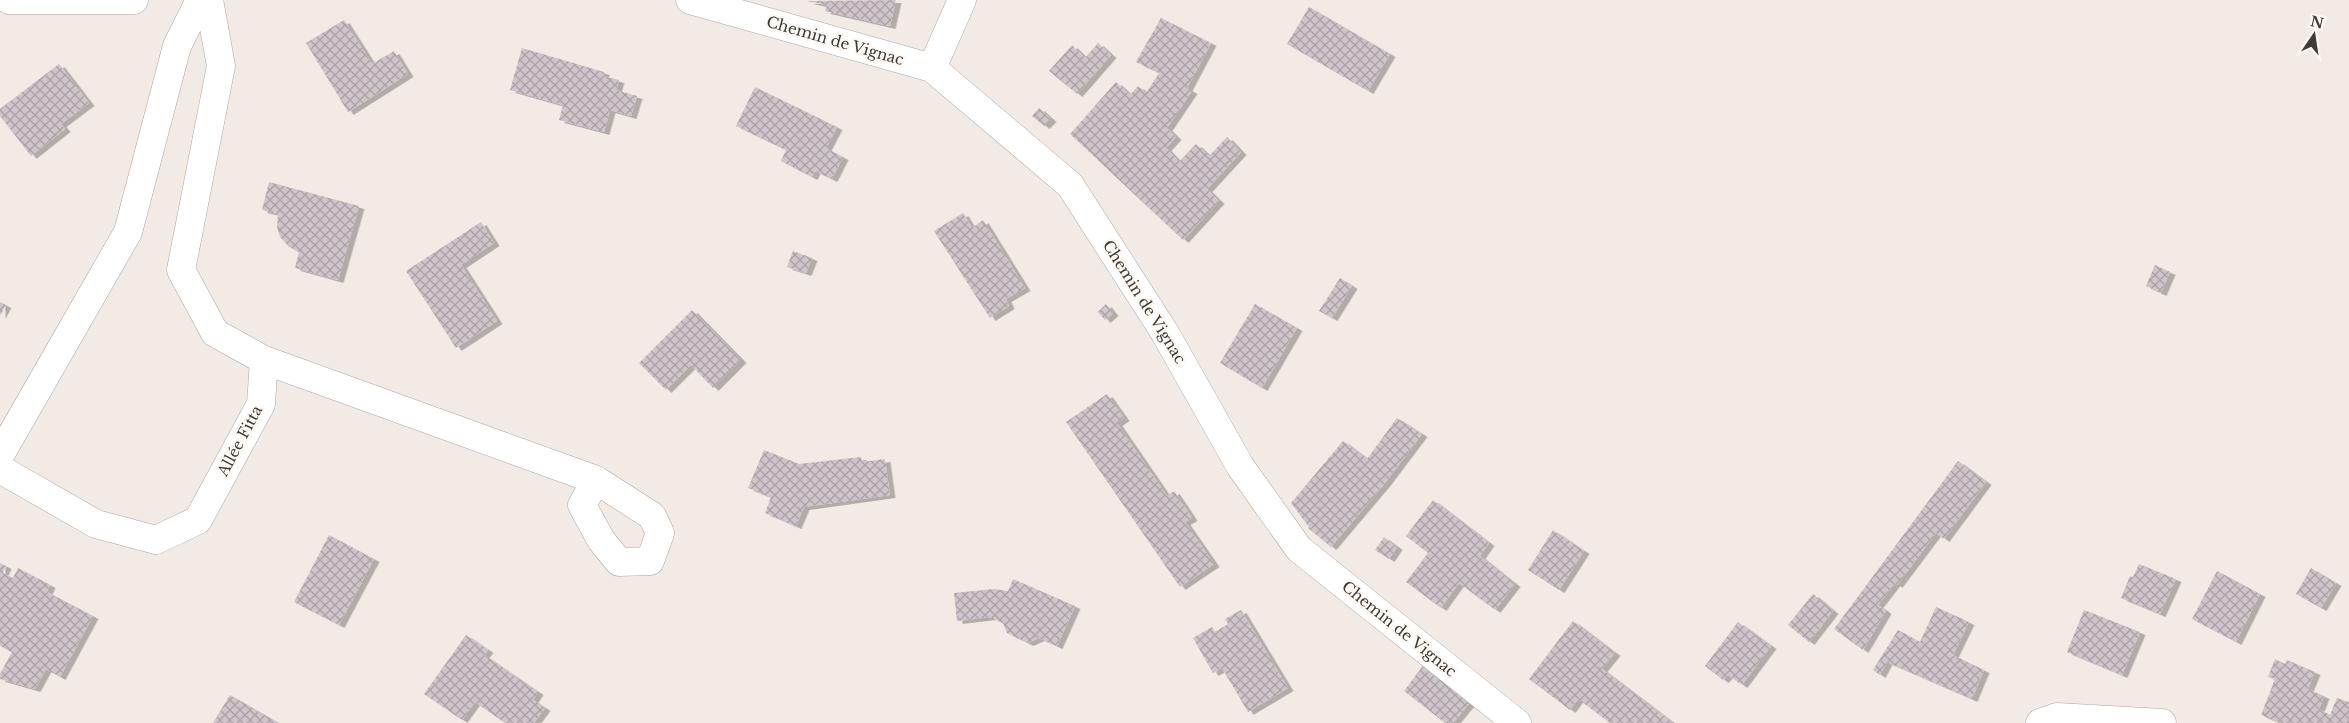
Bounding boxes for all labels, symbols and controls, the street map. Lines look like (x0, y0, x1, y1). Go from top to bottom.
north arrow (2289, 10, 2339, 60)
street label: Chemin de Vignac (764, 12, 906, 69)
text: N (2308, 12, 2325, 33)
street label: Chemin de Vignac (1099, 237, 1190, 367)
street label: Allée Fitta (212, 401, 266, 480)
street label: Chemin de Vignac (1338, 577, 1460, 681)

